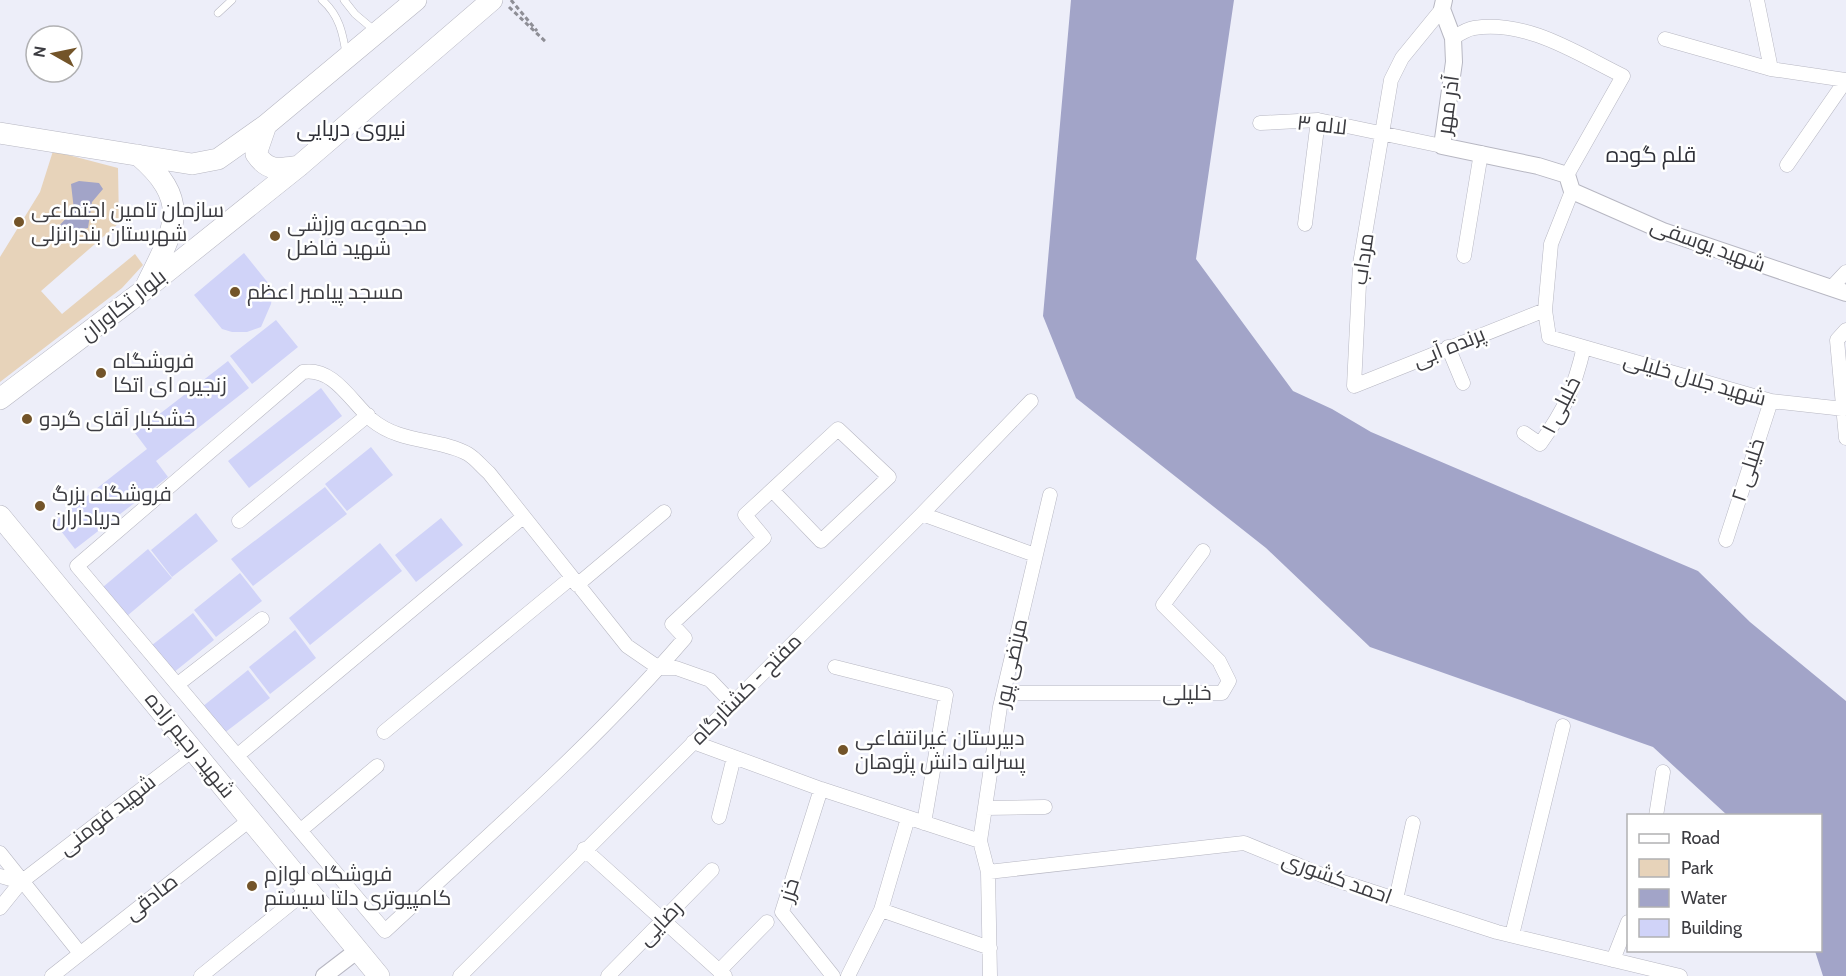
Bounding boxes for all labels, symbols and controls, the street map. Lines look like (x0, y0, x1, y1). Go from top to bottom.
north arrow (24, 24, 84, 84)
text: N (29, 45, 50, 59)
street label: آذر مهر (1431, 73, 1465, 137)
street label: لاله ۳ (1296, 109, 1348, 140)
district label: نیروی دریایی (296, 115, 406, 142)
district label: قلم گوده (1606, 141, 1696, 170)
place label: سازمان تامین اجتماعی شهرستان بندرانزلی (31, 197, 224, 247)
place label: مجموعه ورزشی شهید فاضل (287, 211, 427, 261)
street label: شهید یوسفی (1647, 212, 1769, 278)
marker: سازمان تامین اجتماعی شهرستان بندرانزلی (12, 215, 26, 229)
marker: مجموعه ورزشی شهید فاضل (268, 229, 282, 243)
street label: مرداب (1346, 231, 1379, 287)
street label: بلوار تکاوران (75, 263, 171, 347)
place label: مسجد پیامبر اعظم (247, 279, 403, 306)
marker: مسجد پیامبر اعظم (228, 285, 242, 299)
street label: پرنده آبی (1409, 321, 1490, 374)
street label: شهید جلال خلیلی (1621, 346, 1769, 412)
place label: فروشگاه زنجیره ای اتکا (113, 348, 227, 398)
marker: فروشگاه زنجیره ای اتکا (94, 366, 108, 380)
street label: خلیلی ۱ (1536, 372, 1586, 438)
place label: خشکبار آقای گردو (39, 406, 195, 432)
marker: خشکبار آقای گردو (20, 412, 34, 426)
street label: خلیلی ۲ (1726, 435, 1770, 505)
place label: فروشگاه بزرگ دریاداران (52, 481, 172, 531)
marker: فروشگاه بزرگ دریاداران (33, 499, 47, 513)
street label: مرتضی پور (989, 616, 1034, 711)
street label: مفتح - کشتارگاه (685, 628, 808, 751)
street label: خلیلی (1162, 680, 1212, 706)
street label: شهید رحیم زاده (139, 687, 241, 804)
place label: دبیرستان غیرانتفاعی پسرانه دانش پژوهان (855, 725, 1026, 776)
marker: دبیرستان غیرانتفاعی پسرانه دانش پژوهان (836, 743, 850, 757)
street label: شهید فومنی (53, 769, 161, 861)
legend (1627, 814, 1822, 952)
text: Road (1681, 827, 1720, 849)
street label: احمد کشوری (1278, 846, 1396, 910)
text: Park (1681, 857, 1714, 879)
place label: فروشگاه لوازم کامپیوتری دلتا سیستم (264, 861, 451, 912)
street label: صادقی (119, 868, 183, 926)
street label: خزر (773, 875, 804, 906)
marker: فروشگاه لوازم کامپیوتری دلتا سیستم (245, 879, 259, 893)
text: Water (1681, 887, 1727, 909)
street label: رضایی (632, 895, 688, 951)
text: Building (1681, 917, 1743, 939)

